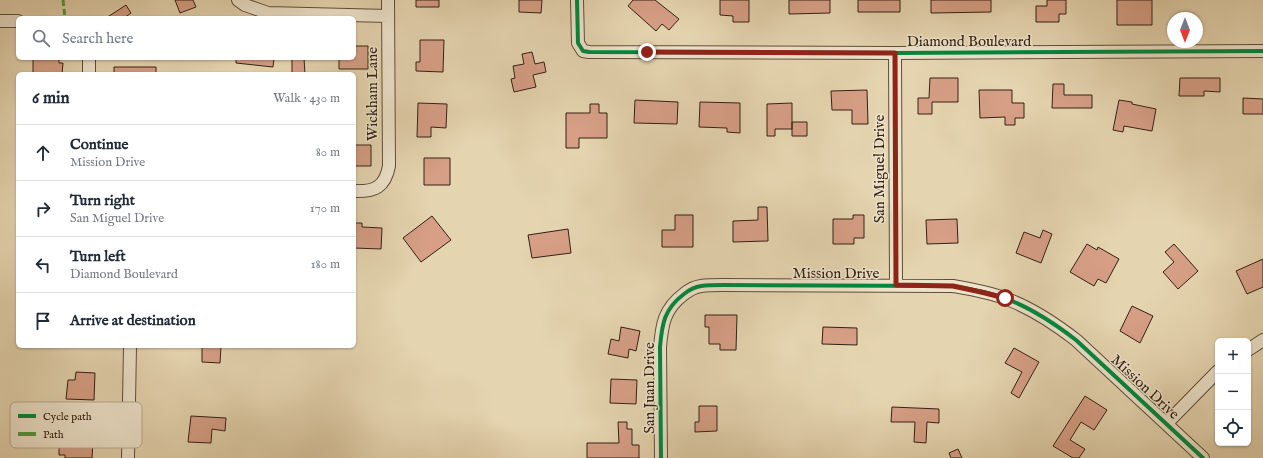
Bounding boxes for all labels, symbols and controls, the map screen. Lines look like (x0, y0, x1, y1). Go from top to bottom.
north arrow (1167, 12, 1203, 48)
search box (16, 16, 356, 60)
icon: search (30, 27, 52, 49)
text: Search here (62, 29, 133, 48)
street label: Diamond Boulevard (907, 32, 1032, 51)
route end (638, 43, 656, 61)
street label: Wickham Lane (363, 47, 382, 141)
text: 6 min (32, 88, 70, 109)
text: Walk · 430 m (273, 90, 340, 107)
street label: San Miguel Drive (870, 115, 889, 223)
text: Continue (70, 135, 128, 154)
icon: ahead (32, 142, 54, 164)
text: 80 m (316, 144, 340, 161)
text: Mission Drive (70, 154, 145, 171)
text: Turn right (70, 191, 135, 210)
icon: right (32, 198, 54, 220)
text: 170 m (310, 200, 340, 217)
text: San Miguel Drive (70, 210, 164, 227)
text: Turn left (70, 247, 126, 266)
icon: left (32, 254, 54, 276)
text: 180 m (311, 256, 340, 273)
street label: Mission Drive (793, 264, 880, 283)
text: Diamond Boulevard (70, 266, 178, 283)
route start (996, 289, 1014, 307)
icon: arrive (32, 310, 54, 332)
text: Arrive at destination (70, 311, 196, 330)
map controls (1215, 338, 1251, 446)
button: + (1215, 338, 1251, 374)
street label: San Juan Drive (640, 342, 659, 434)
street label: Mission Drive (1107, 350, 1183, 424)
button: − (1215, 374, 1251, 410)
legend (10, 402, 142, 448)
text: Cycle path (43, 410, 92, 424)
button: locate (1215, 410, 1251, 446)
text: Path (43, 428, 64, 442)

